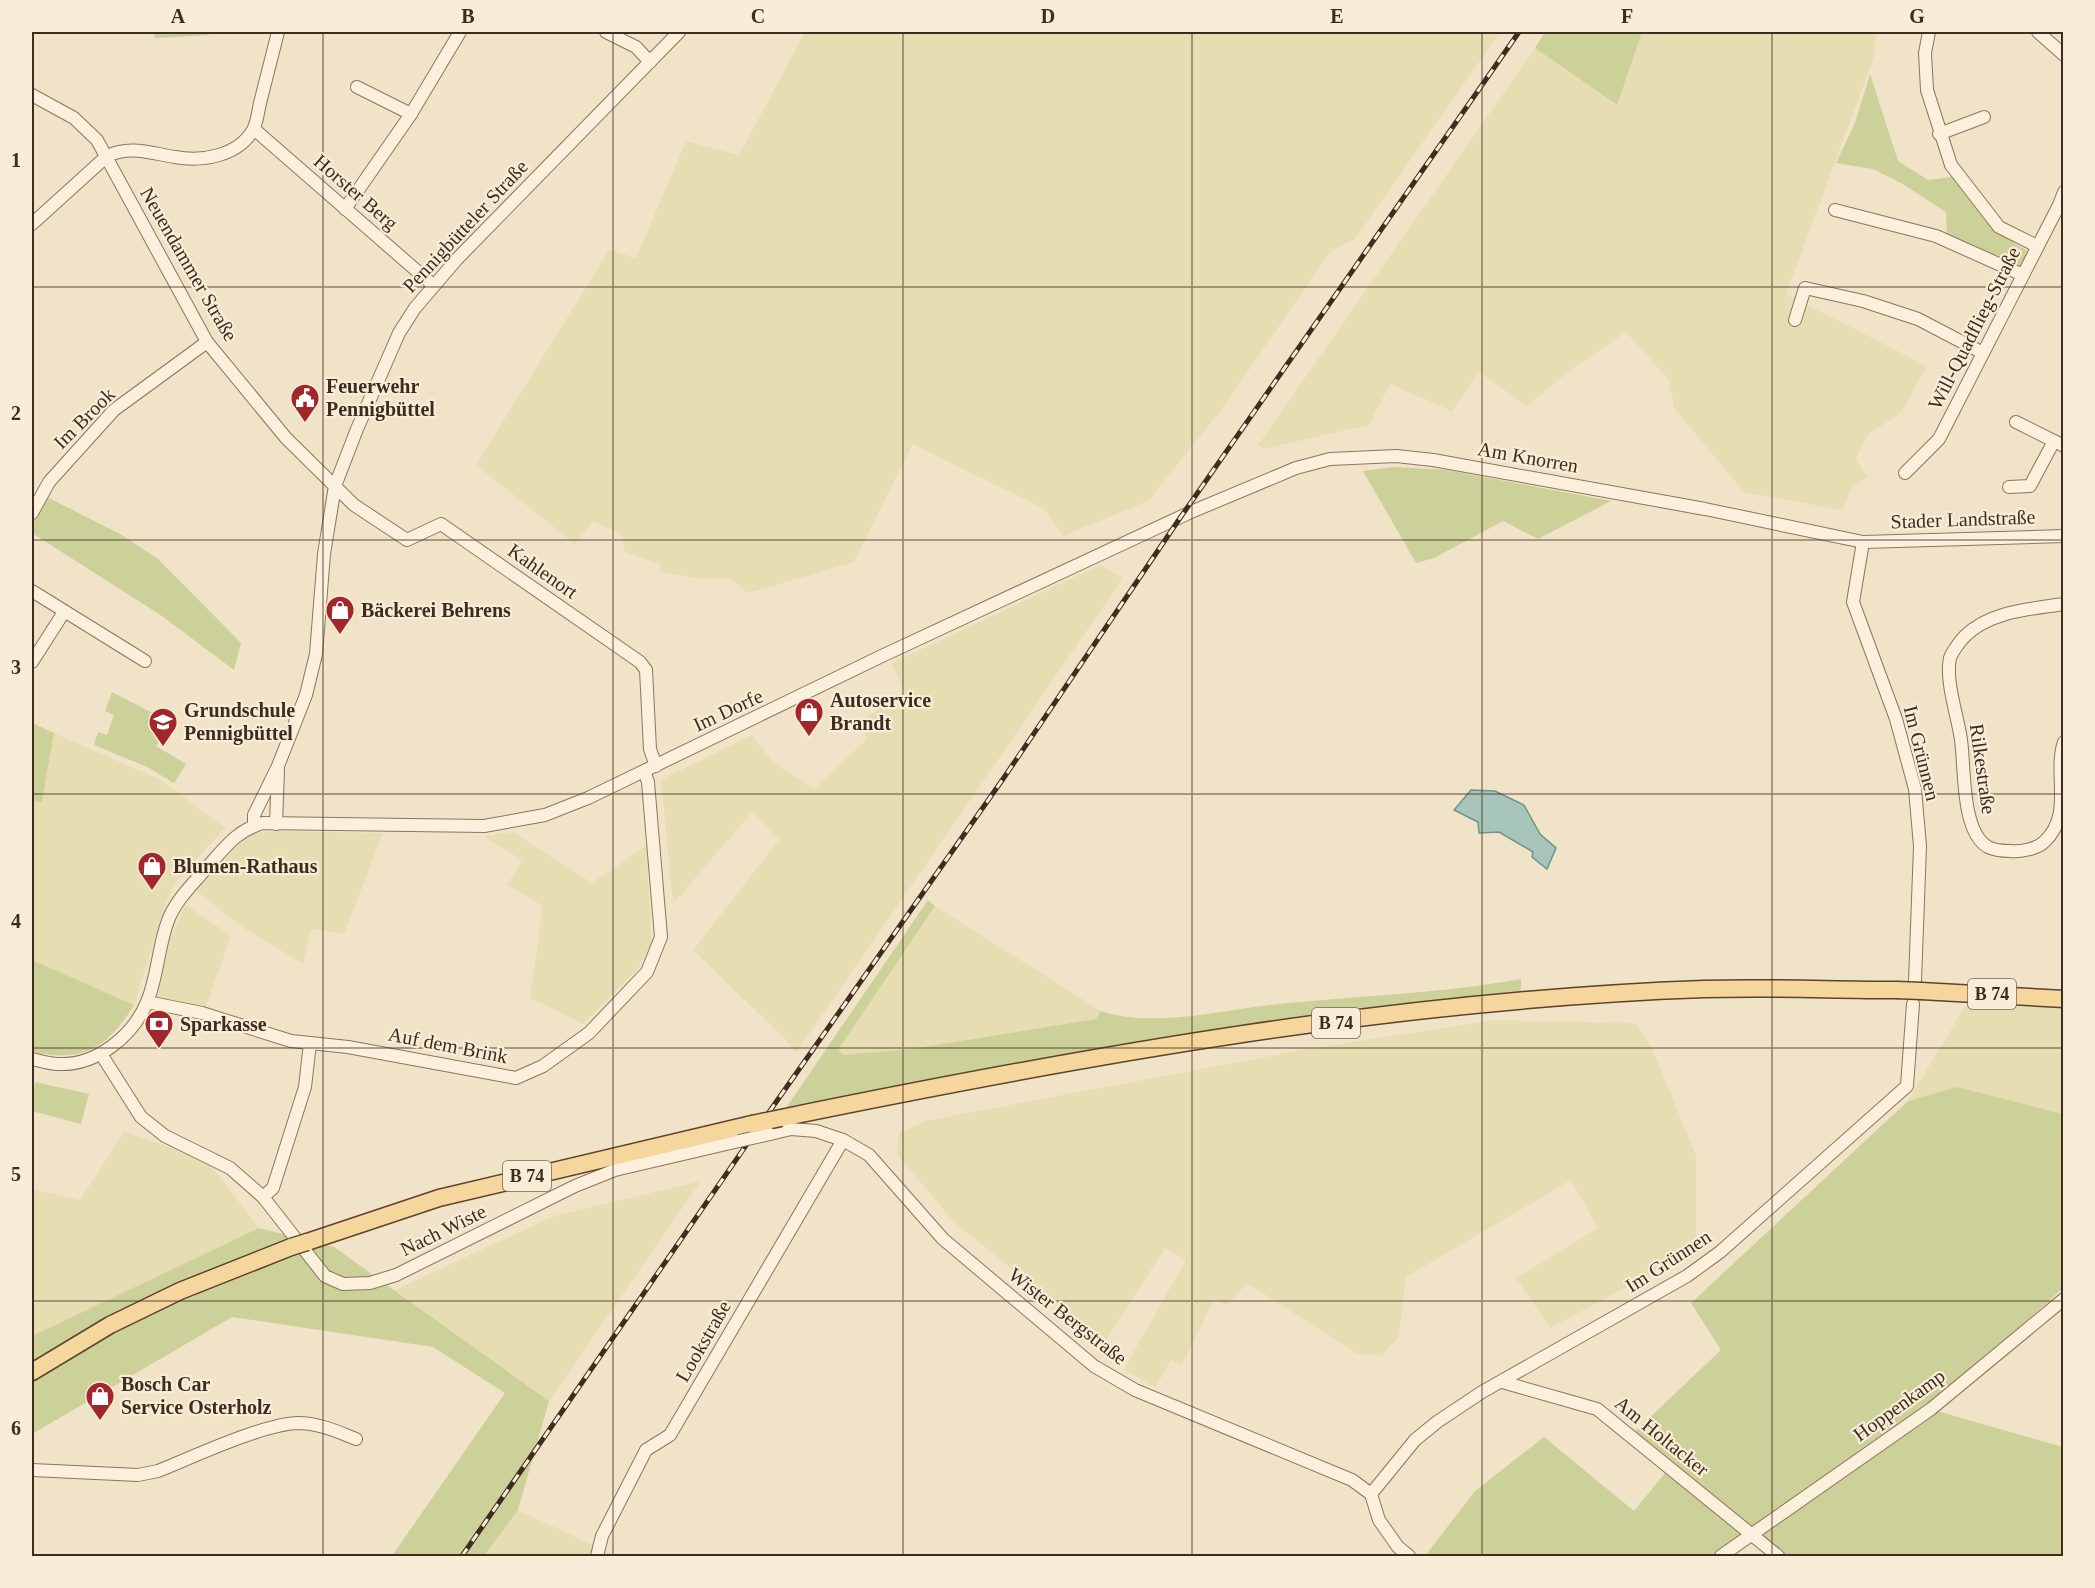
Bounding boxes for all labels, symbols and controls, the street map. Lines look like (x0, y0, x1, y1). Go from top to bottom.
text: A (171, 5, 186, 27)
text: B (461, 5, 475, 27)
text: C (751, 5, 765, 27)
text: D (1041, 5, 1055, 27)
text: E (1330, 5, 1344, 27)
text: F (1621, 5, 1633, 27)
text: G (1909, 5, 1925, 27)
text: 1 (11, 149, 21, 171)
street label: Horster Berg (309, 150, 402, 235)
street label: Pennigbütteler Straße (398, 155, 533, 297)
street label: Neuendammer Straße (136, 183, 242, 345)
street label: Will-Quadflieg-Straße (1924, 243, 2025, 413)
place label: Feuerwehr Pennigbüttel (326, 375, 435, 421)
public building icon: Feuerwehr Pennigbüttel (289, 382, 321, 424)
street label: Im Brook (49, 383, 119, 453)
text: 2 (11, 402, 21, 424)
street label: Am Knorren (1476, 437, 1580, 477)
street label: Stader Landstraße (1890, 505, 2036, 533)
street label: Kahlenort (504, 539, 582, 603)
shop icon: Bäckerei Behrens (324, 594, 356, 636)
place label: Bäckerei Behrens (361, 599, 511, 621)
text: 3 (11, 656, 21, 678)
street label: Im Dorfe (690, 684, 766, 736)
place label: Autoservice Brandt (830, 689, 931, 734)
shop icon: Autoservice Brandt (793, 696, 825, 738)
place label: Grundschule Pennigbüttel (184, 699, 295, 745)
street label: Im Grünnen (1900, 703, 1944, 803)
school or university icon: Grundschule Pennigbüttel (147, 706, 179, 748)
street label: Rilkestraße (1966, 722, 2000, 816)
shop icon: Blumen-Rathaus (136, 850, 168, 892)
place label: Blumen-Rathaus (173, 855, 318, 877)
text: 4 (11, 910, 21, 932)
road number: B 74 (1968, 979, 2016, 1009)
bank icon: Sparkasse (143, 1008, 175, 1050)
road number: B 74 (1312, 1008, 1360, 1038)
place label: Sparkasse (180, 1013, 267, 1036)
street label: Auf dem Brink (386, 1023, 510, 1067)
road number: B 74 (503, 1161, 551, 1191)
text: 5 (11, 1163, 21, 1185)
street label: Nach Wiste (397, 1200, 490, 1260)
street label: Im Grünnen (1621, 1225, 1715, 1297)
street label: Wister Bergstraße (1004, 1263, 1132, 1370)
street label: Lookstraße (671, 1296, 735, 1385)
street label: Hoppenkamp (1849, 1364, 1950, 1446)
place label: Bosch Car Service Osterholz (121, 1373, 272, 1418)
shop icon: Bosch Car Service Osterholz (84, 1380, 116, 1422)
street label: Am Holtacker (1611, 1392, 1713, 1481)
text: 6 (11, 1417, 21, 1439)

